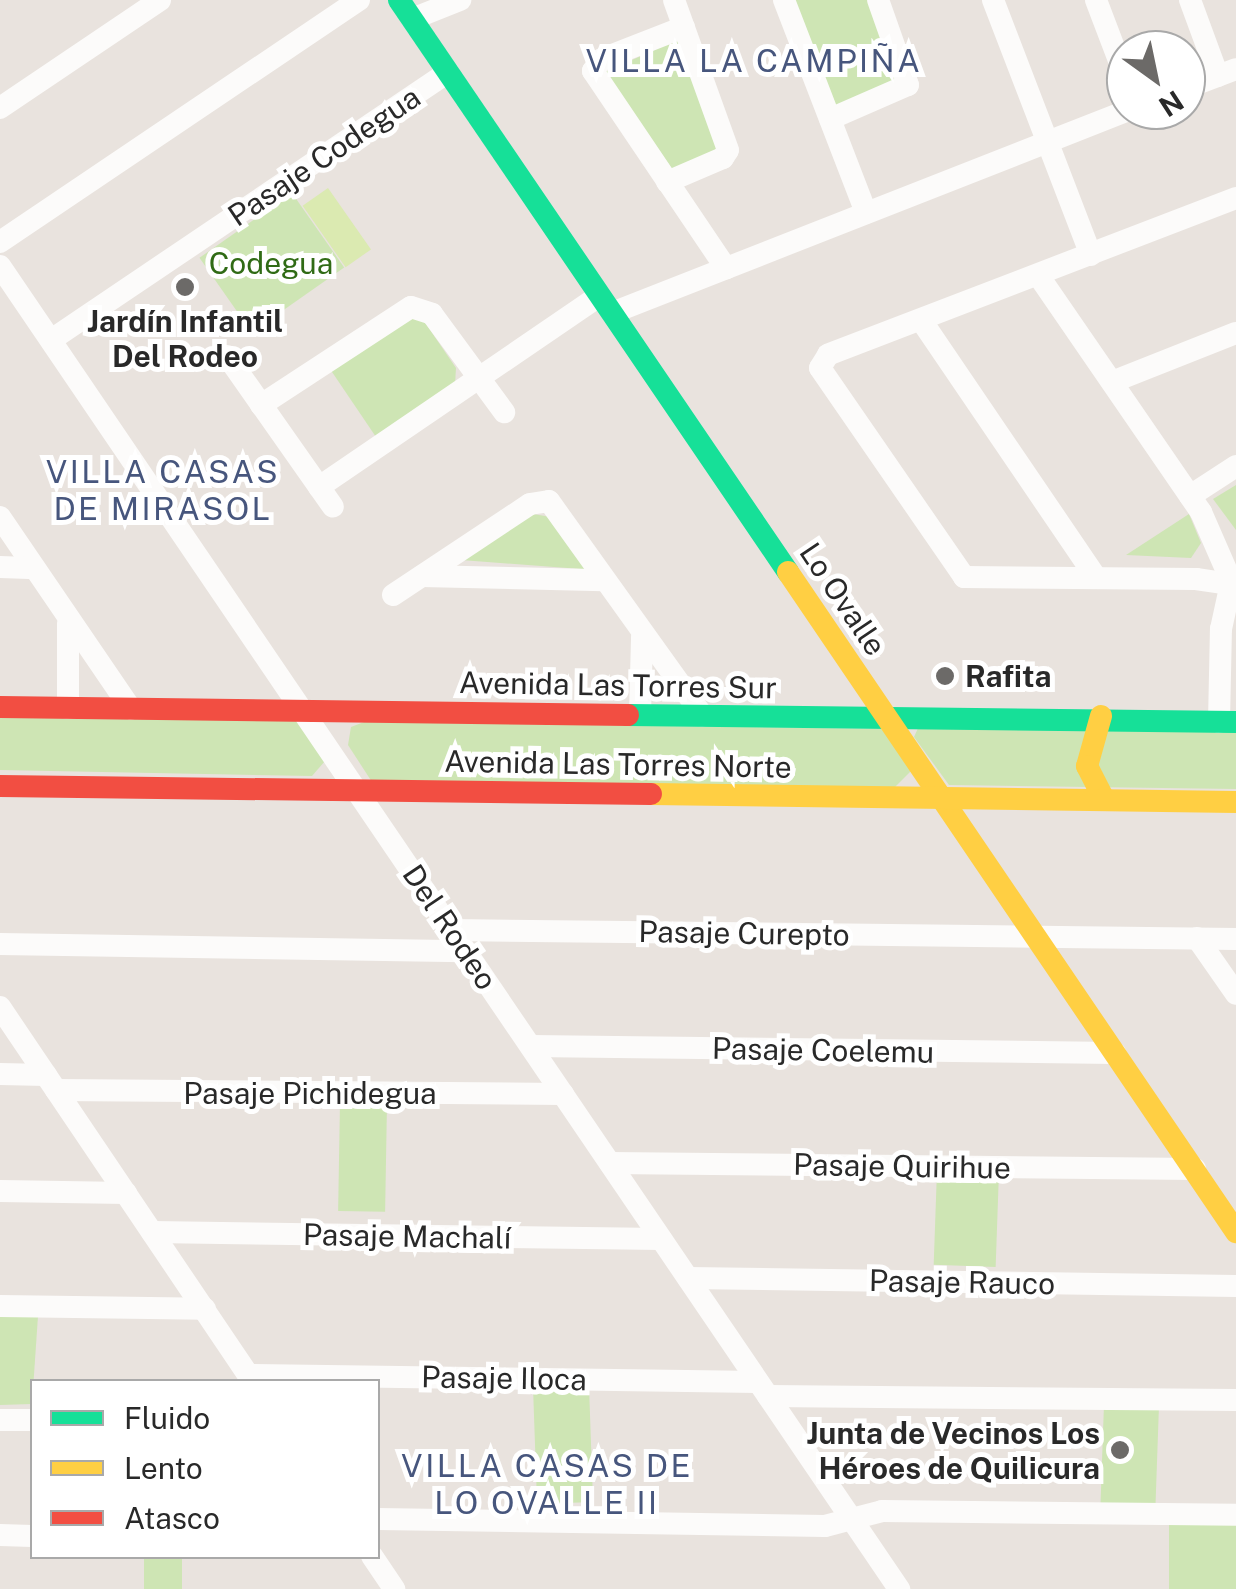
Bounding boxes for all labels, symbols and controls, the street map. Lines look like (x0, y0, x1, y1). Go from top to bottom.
north arrow (1106, 30, 1206, 130)
district label: VILLA LA CAMPIÑA (586, 42, 922, 80)
street label: Pasaje Codegua (221, 78, 427, 234)
text: N (1153, 84, 1190, 124)
park label: Codegua (209, 245, 333, 281)
marker: Jardín Infantil Del Rodeo (174, 276, 196, 298)
place label: Jardín Infantil Del Rodeo (87, 303, 283, 374)
district label: VILLA CASAS DE MIRASOL (46, 454, 280, 529)
street label: Lo Ovalle (792, 536, 894, 662)
place label: Rafita (965, 658, 1051, 694)
street label: Avenida Las Torres Sur (459, 664, 777, 706)
marker: Rafita (934, 665, 956, 687)
street label: Avenida Las Torres Norte (444, 743, 792, 785)
street label: Del Rodeo (395, 858, 505, 996)
street label: Pasaje Curepto (638, 913, 850, 953)
street label: Pasaje Coelemu (711, 1030, 935, 1070)
street label: Pasaje Pichidegua (183, 1075, 437, 1111)
street label: Pasaje Quirihue (793, 1146, 1011, 1186)
street label: Pasaje Machalí (302, 1216, 512, 1256)
street label: Pasaje Rauco (868, 1262, 1056, 1302)
street label: Pasaje Iloca (421, 1359, 587, 1397)
legend (30, 1379, 380, 1559)
text: Fluido (124, 1400, 210, 1436)
place label: Junta de Vecinos Los Héroes de Quilicura (805, 1415, 1100, 1486)
marker: Junta de Vecinos Los Héroes de Quilicura (1109, 1439, 1131, 1461)
district label: VILLA CASAS DE LO OVALLE II (401, 1448, 693, 1523)
text: Lento (124, 1450, 203, 1486)
text: Atasco (124, 1500, 220, 1536)

